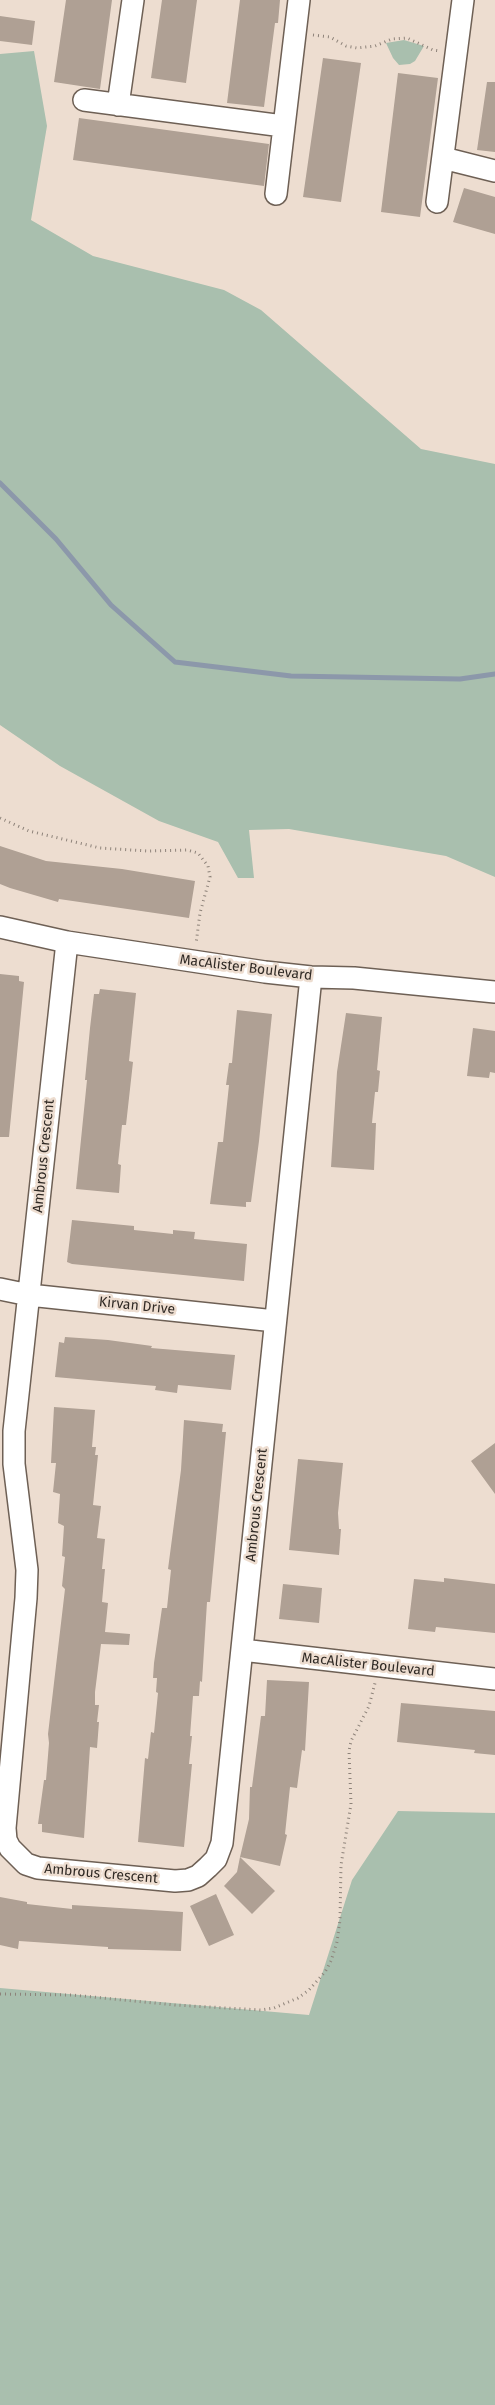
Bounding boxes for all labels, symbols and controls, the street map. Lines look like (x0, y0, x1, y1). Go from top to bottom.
street label: MacAlister Boulevard (179, 952, 313, 984)
street label: Ambrous Crescent (30, 1098, 58, 1214)
street label: Kirvan Drive (98, 1294, 176, 1318)
street label: Ambrous Crescent (243, 1447, 271, 1563)
street label: MacAlister Boulevard (301, 1650, 435, 1680)
street label: Ambrous Crescent (43, 1861, 159, 1887)

